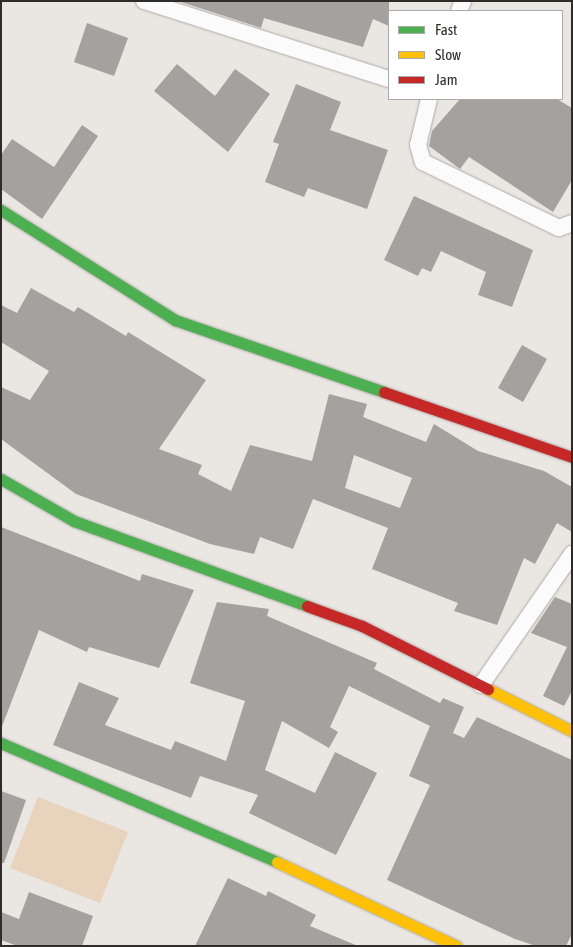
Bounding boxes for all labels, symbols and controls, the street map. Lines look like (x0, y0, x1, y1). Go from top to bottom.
legend (388, 10, 563, 100)
text: Fast (435, 21, 457, 38)
text: Slow (435, 46, 461, 63)
text: Jam (435, 71, 458, 88)

